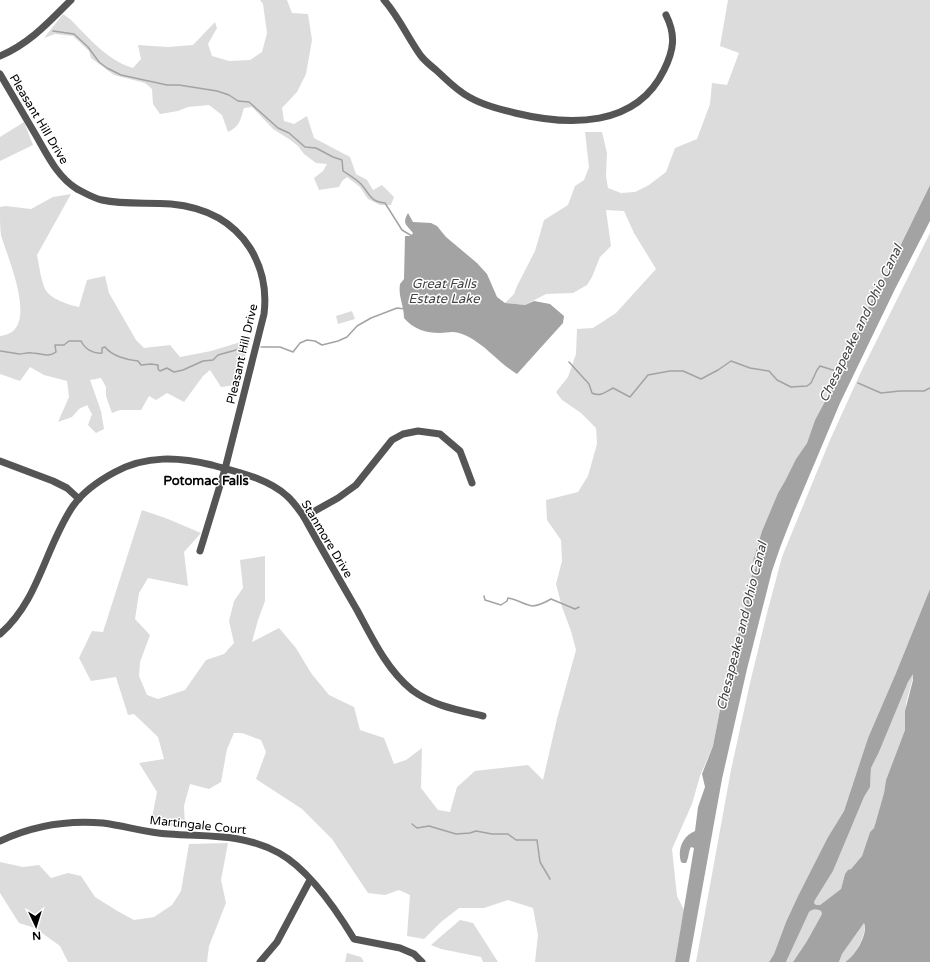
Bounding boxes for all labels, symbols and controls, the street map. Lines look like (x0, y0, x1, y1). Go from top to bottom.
street label: Pleasant Hill Drive (7, 71, 71, 167)
water label: Chesapeake and Ohio Canal (816, 241, 907, 405)
water label: Great Falls Estate Lake (408, 276, 480, 307)
street label: Pleasant Hill Drive (224, 302, 260, 405)
district label: Potomac Falls (163, 473, 249, 489)
street label: Stanmore Drive (298, 498, 356, 580)
water label: Chesapeake and Ohio Canal (713, 539, 771, 712)
street label: Martingale Court (149, 813, 247, 837)
north arrow (16, 906, 56, 946)
text: N (32, 929, 42, 942)

